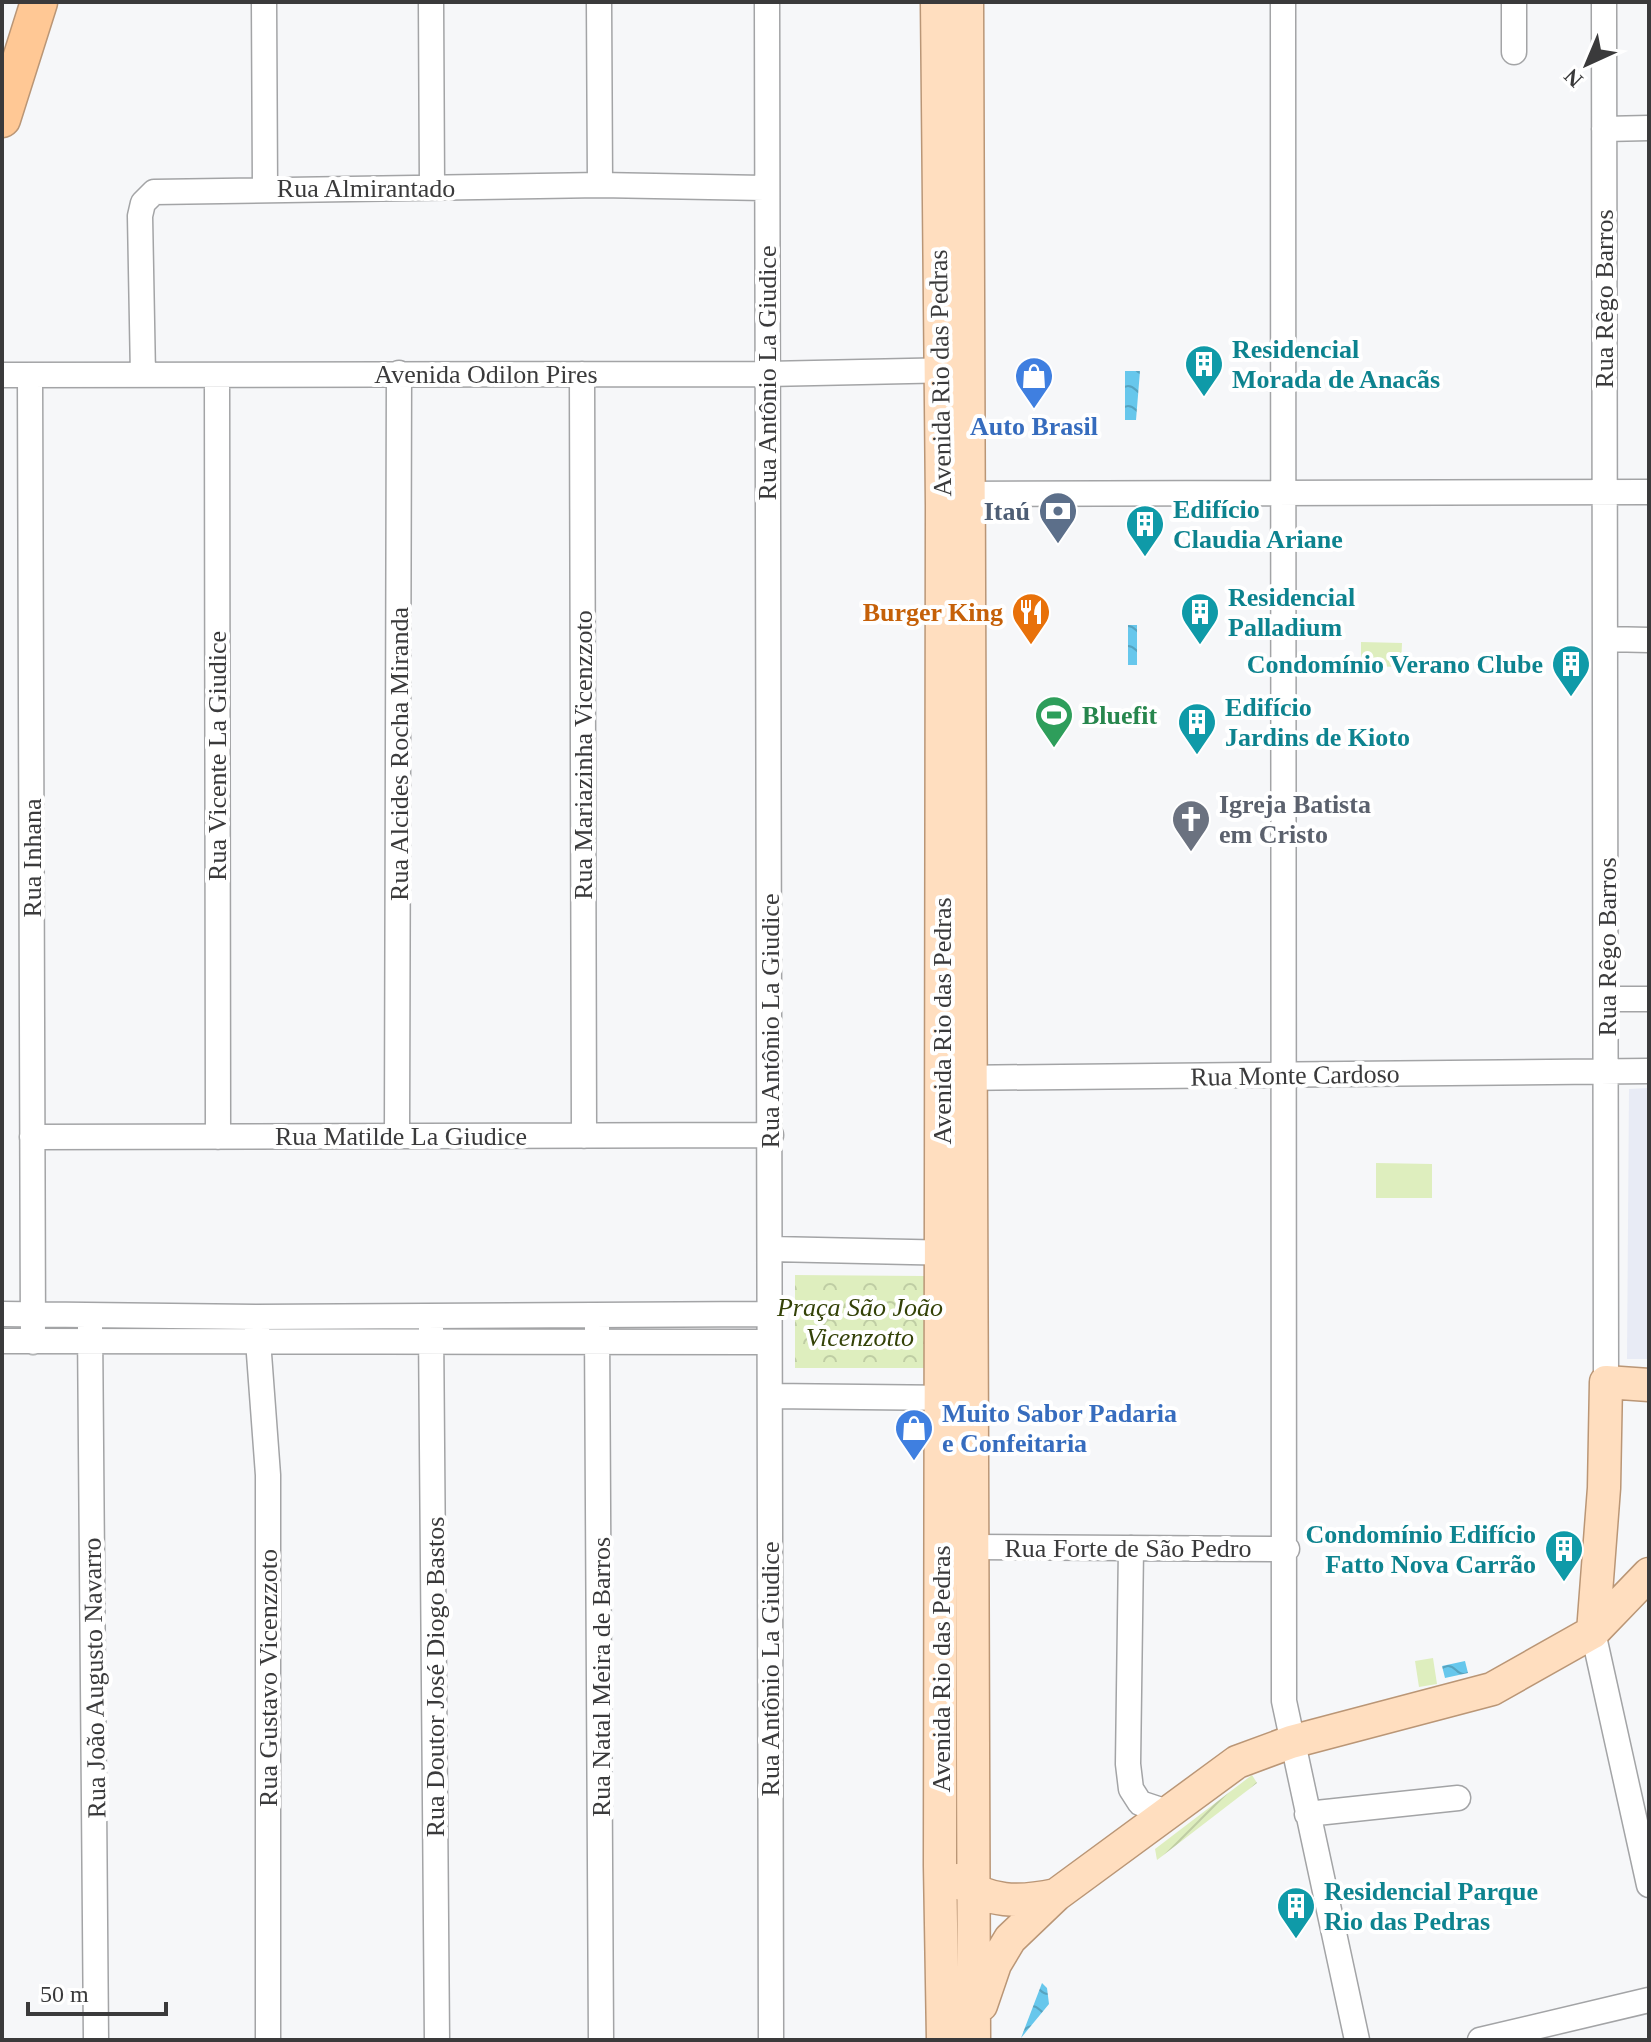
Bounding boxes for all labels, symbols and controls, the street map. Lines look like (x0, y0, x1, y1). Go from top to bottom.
north arrow (1547, 24, 1627, 104)
text: N (1559, 63, 1588, 93)
street label: Rua Almirantado (277, 174, 455, 203)
street label: Rua Rêgo Barros (1590, 209, 1619, 389)
street label: Rua Antônio La Giudice (753, 246, 782, 500)
street label: Avenida Rio das Pedras (924, 249, 957, 497)
place label: Residencial Morada de Anacãs (1232, 335, 1440, 394)
building icon: Residencial Morada de Anacãs (1183, 343, 1225, 398)
shop icon: Auto Brasil (1013, 355, 1055, 410)
street label: Avenida Odilon Pires (374, 360, 598, 389)
place label: Auto Brasil (970, 412, 1098, 441)
bank icon: Itaú (1037, 490, 1079, 545)
place label: Edifício Claudia Ariane (1173, 495, 1343, 554)
place label: Itaú (984, 497, 1030, 526)
building icon: Edifício Claudia Ariane (1124, 503, 1166, 558)
place label: Residencial Palladium (1228, 583, 1355, 642)
restaurant icon: Burger King (1010, 591, 1052, 646)
building icon: Residencial Palladium (1179, 591, 1221, 646)
place label: Burger King (863, 598, 1003, 627)
street label: Rua Alcides Rocha Miranda (385, 607, 414, 901)
street label: Rua Mariazinha Vicenzzoto (569, 610, 598, 900)
street label: Rua Vicente La Giudice (203, 631, 232, 881)
building icon: Condomínio Verano Clube (1550, 643, 1592, 698)
place label: Condomínio Verano Clube (1247, 650, 1543, 679)
place label: Edifício Jardins de Kioto (1225, 693, 1410, 752)
sports icon: Bluefit (1033, 694, 1075, 749)
place label: Bluefit (1082, 701, 1157, 730)
building icon: Edifício Jardins de Kioto (1176, 701, 1218, 756)
place label: Igreja Batista em Cristo (1219, 790, 1371, 849)
street label: Rua Inhana (18, 798, 47, 918)
church icon: Igreja Batista em Cristo (1170, 798, 1212, 853)
street label: Rua Rêgo Barros (1593, 857, 1622, 1037)
street label: Rua Antônio La Giudice (756, 894, 785, 1148)
street label: Avenida Rio das Pedras (928, 897, 957, 1145)
street label: Rua Monte Cardoso (1190, 1059, 1400, 1092)
street label: Rua Matilde La Giudice (275, 1122, 527, 1151)
park label: Praça São João Vicenzotto (776, 1293, 943, 1352)
place label: Muito Sabor Padaria e Confeitaria (942, 1399, 1177, 1458)
shop icon: Muito Sabor Padaria e Confeitaria (893, 1407, 935, 1462)
street label: Rua Doutor José Diogo Bastos (421, 1517, 450, 1837)
place label: Condomínio Edifício Fatto Nova Carrão (1306, 1520, 1536, 1579)
building icon: Condomínio Edifício Fatto Nova Carrão (1543, 1528, 1585, 1583)
street label: Rua Forte de São Pedro (1005, 1534, 1251, 1563)
street label: Rua João Augusto Navarro (78, 1537, 111, 1819)
street label: Rua Natal Meira de Barros (587, 1537, 616, 1817)
street label: Rua Antônio La Giudice (756, 1542, 785, 1796)
street label: Avenida Rio das Pedras (927, 1545, 956, 1793)
street label: Rua Gustavo Vicenzzoto (254, 1549, 283, 1807)
place label: Residencial Parque Rio das Pedras (1324, 1877, 1538, 1936)
building icon: Residencial Parque Rio das Pedras (1275, 1885, 1317, 1940)
scale bar (28, 1966, 166, 2016)
text: 50 m (40, 1981, 89, 2007)

